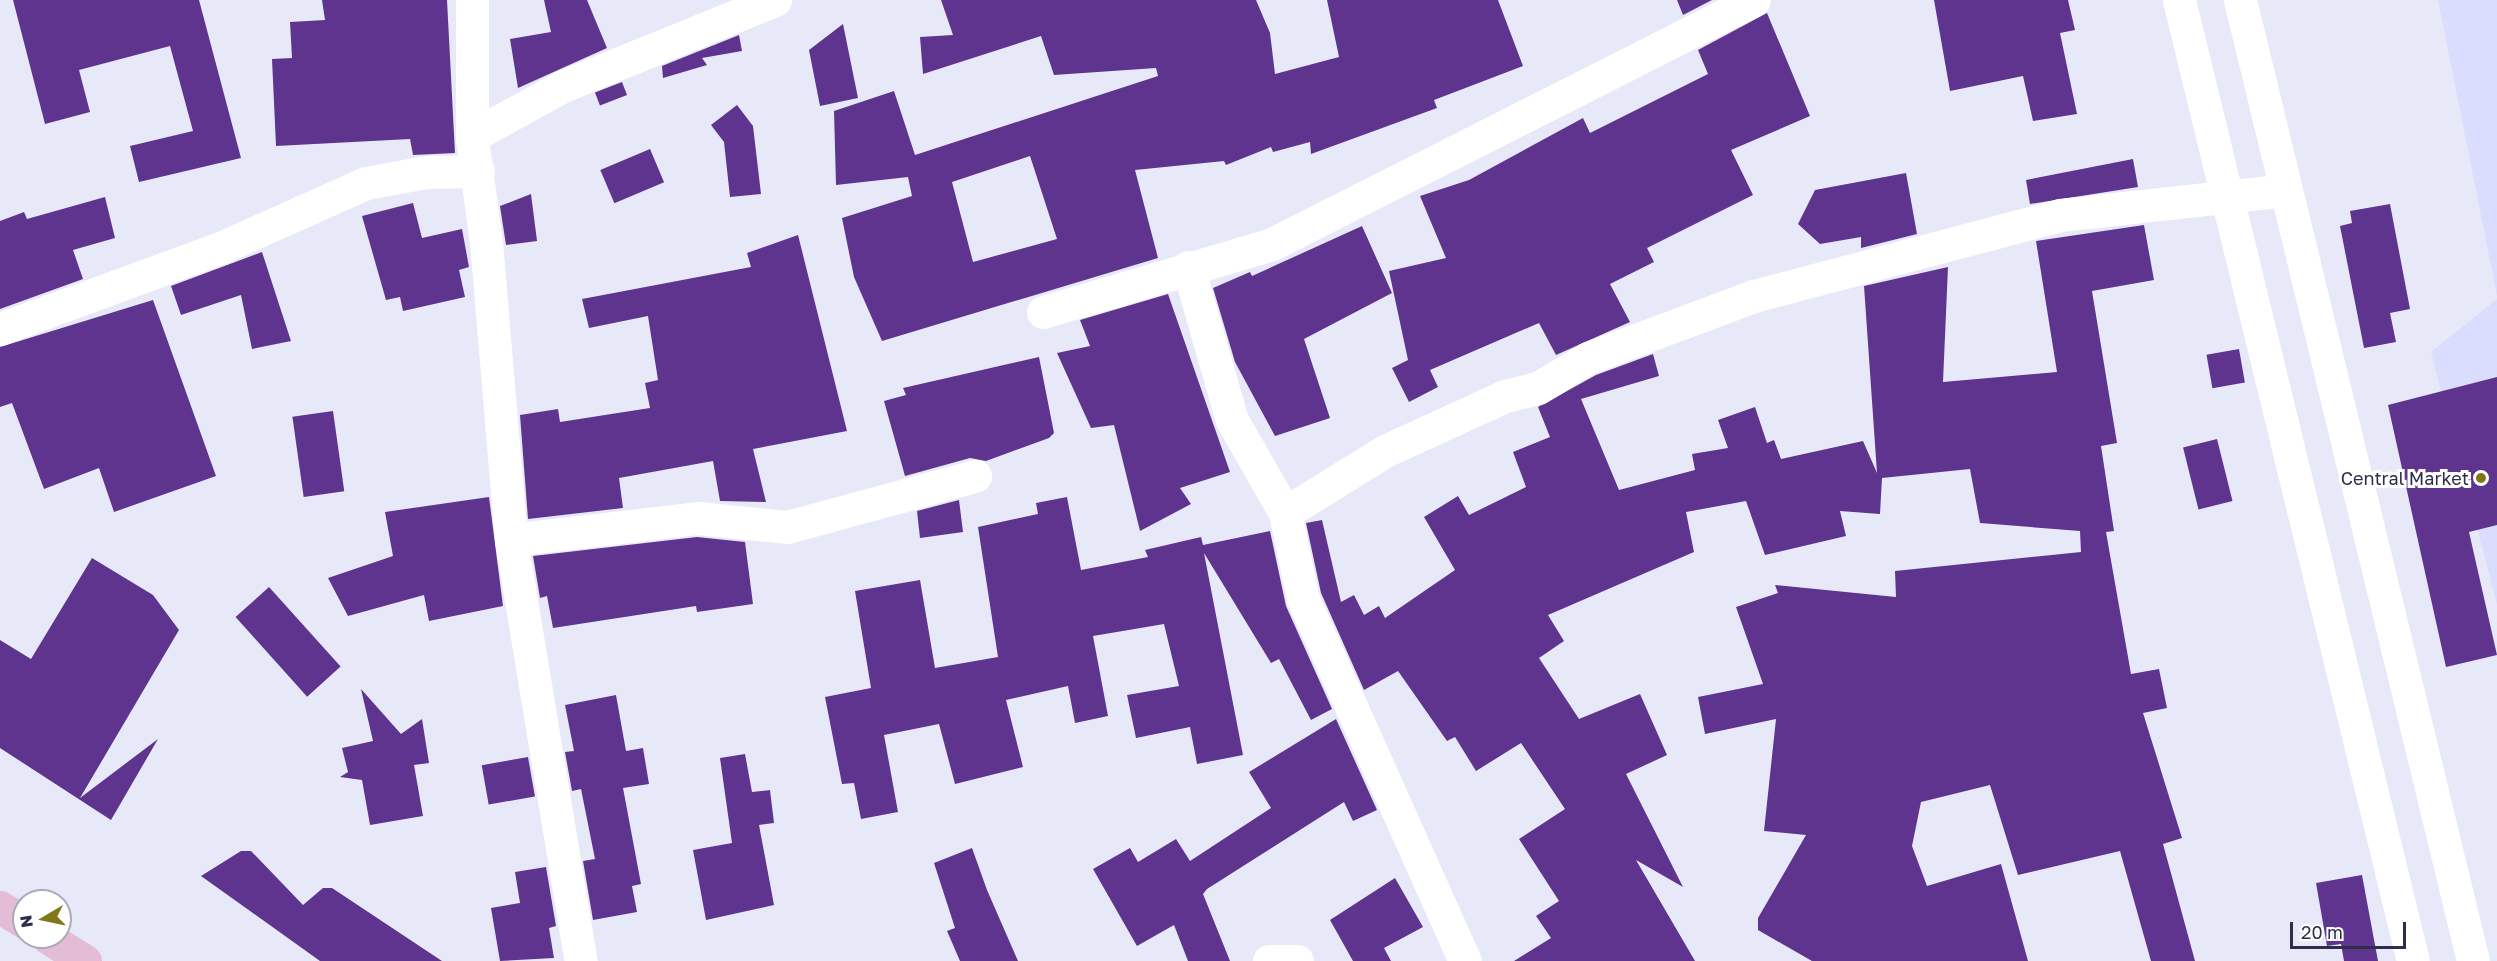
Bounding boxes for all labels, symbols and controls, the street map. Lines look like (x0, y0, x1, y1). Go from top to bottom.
place label: Central Market (2341, 467, 2469, 489)
marker: Central Market (2474, 471, 2488, 485)
north arrow (12, 889, 72, 949)
scale bar (2293, 910, 2408, 948)
text: N (15, 914, 37, 929)
text: 20 m (2301, 921, 2343, 943)

